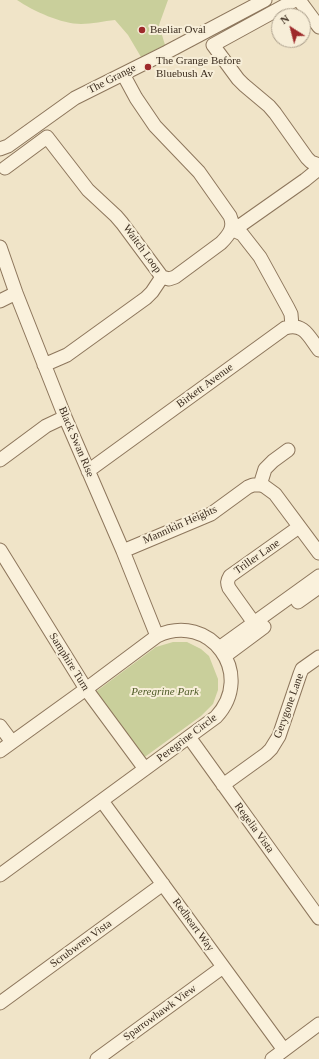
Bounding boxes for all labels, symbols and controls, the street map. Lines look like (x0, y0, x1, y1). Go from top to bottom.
north arrow (271, 8, 311, 48)
text: N (278, 12, 291, 26)
place label: Beeliar Oval (150, 23, 206, 37)
marker: Beeliar Oval (137, 25, 147, 35)
place label: The Grange Before Bluebush Av (156, 54, 241, 80)
street label: The Grange (86, 61, 138, 97)
marker: The Grange Before Bluebush Av (143, 62, 153, 72)
street label: Waitch Loop (120, 222, 164, 276)
street label: Birkett Avenue (174, 361, 236, 411)
street label: Black Swan Rise (55, 405, 97, 479)
street label: Mannikin Heights (141, 503, 219, 547)
street label: Triller Lane (232, 537, 282, 577)
street label: Samphire Turn (46, 631, 92, 693)
street label: Gerygone Lane (271, 672, 307, 740)
park label: Peregrine Park (131, 685, 199, 699)
street label: Peregrine Circle (154, 711, 220, 765)
street label: Regelia Vista (231, 800, 277, 856)
street label: Redheart Way (169, 896, 217, 954)
street label: Scrubwren Vista (48, 917, 114, 971)
street label: Sparrowhawk View (121, 982, 199, 1044)

